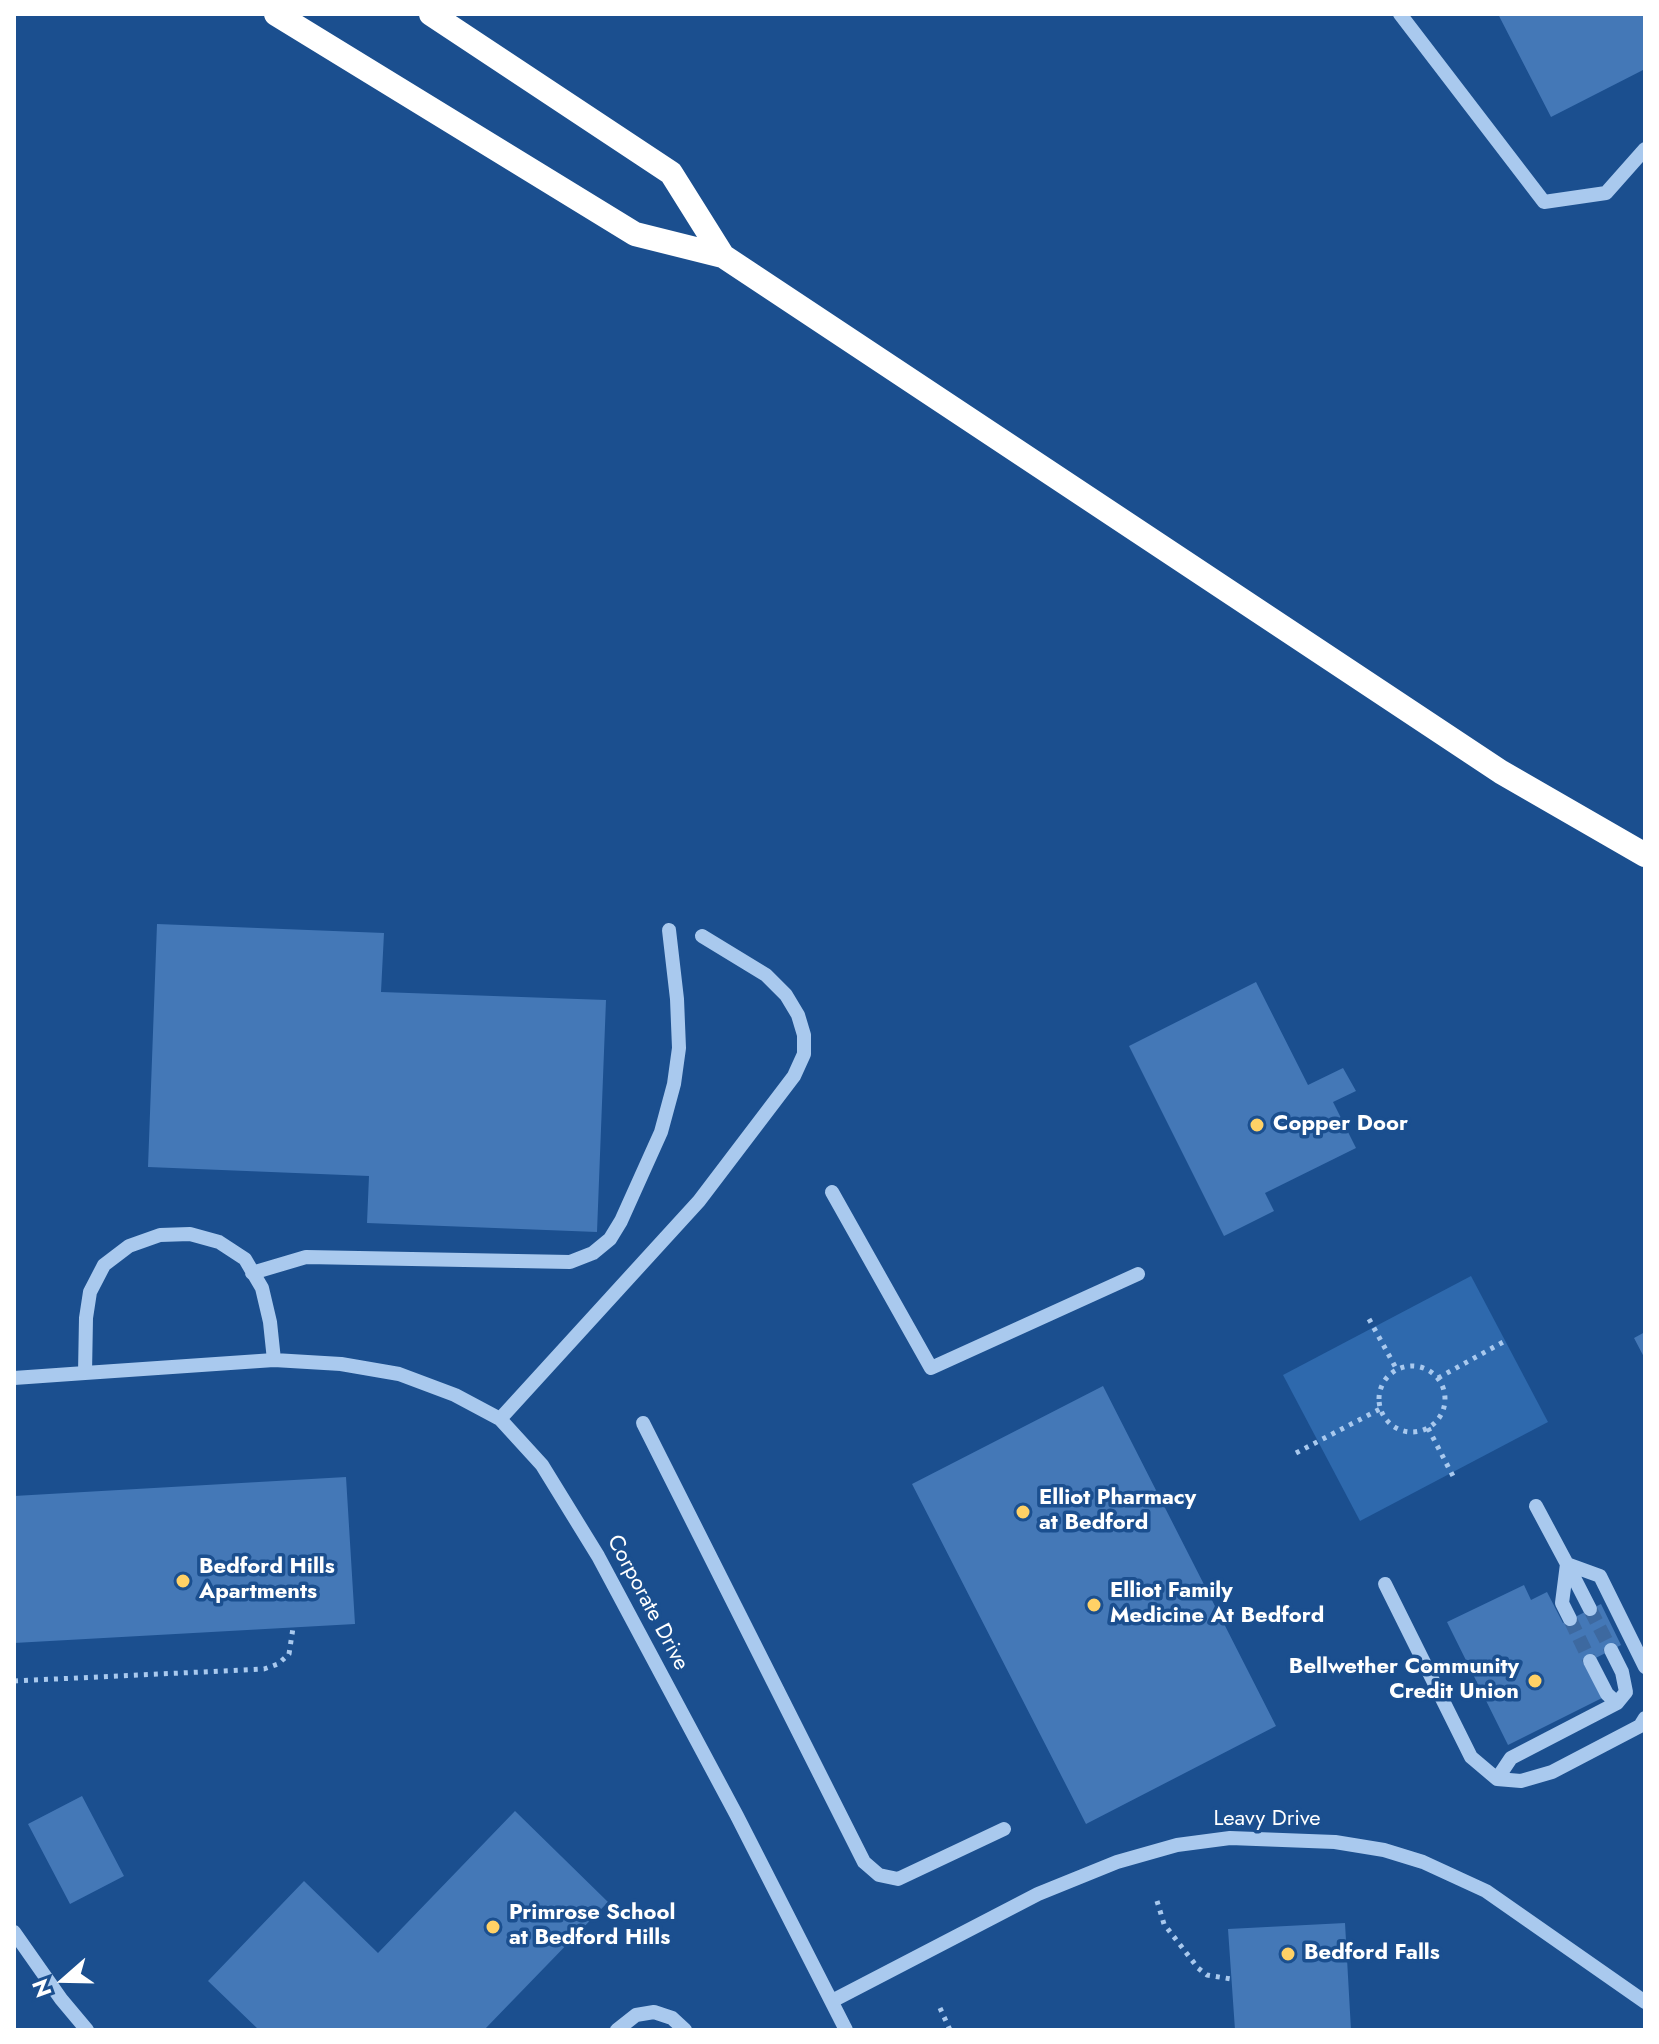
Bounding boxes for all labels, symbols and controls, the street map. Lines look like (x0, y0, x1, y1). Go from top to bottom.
place label: Copper Door (1273, 1112, 1408, 1138)
marker: Copper Door (1248, 1116, 1266, 1134)
place label: Elliot Pharmacy at Bedford (1039, 1486, 1196, 1538)
marker: Elliot Pharmacy at Bedford (1014, 1503, 1032, 1521)
street label: Corporate Drive (600, 1531, 694, 1675)
place label: Bedford Hills Apartments (199, 1555, 335, 1606)
marker: Bedford Hills Apartments (174, 1572, 192, 1590)
place label: Elliot Family Medicine At Bedford (1110, 1579, 1324, 1630)
marker: Elliot Family Medicine At Bedford (1085, 1596, 1103, 1614)
place label: Bellwether Community Credit Union (1289, 1655, 1519, 1706)
marker: Bellwether Community Credit Union (1526, 1672, 1544, 1690)
street label: Leavy Drive (1213, 1807, 1321, 1833)
place label: Primrose School at Bedford Hills (509, 1901, 675, 1952)
marker: Primrose School at Bedford Hills (484, 1918, 502, 1936)
north arrow (24, 1940, 104, 2020)
place label: Bedford Falls (1304, 1941, 1440, 1967)
marker: Bedford Falls (1279, 1945, 1297, 1963)
text: N (23, 1975, 59, 2002)

